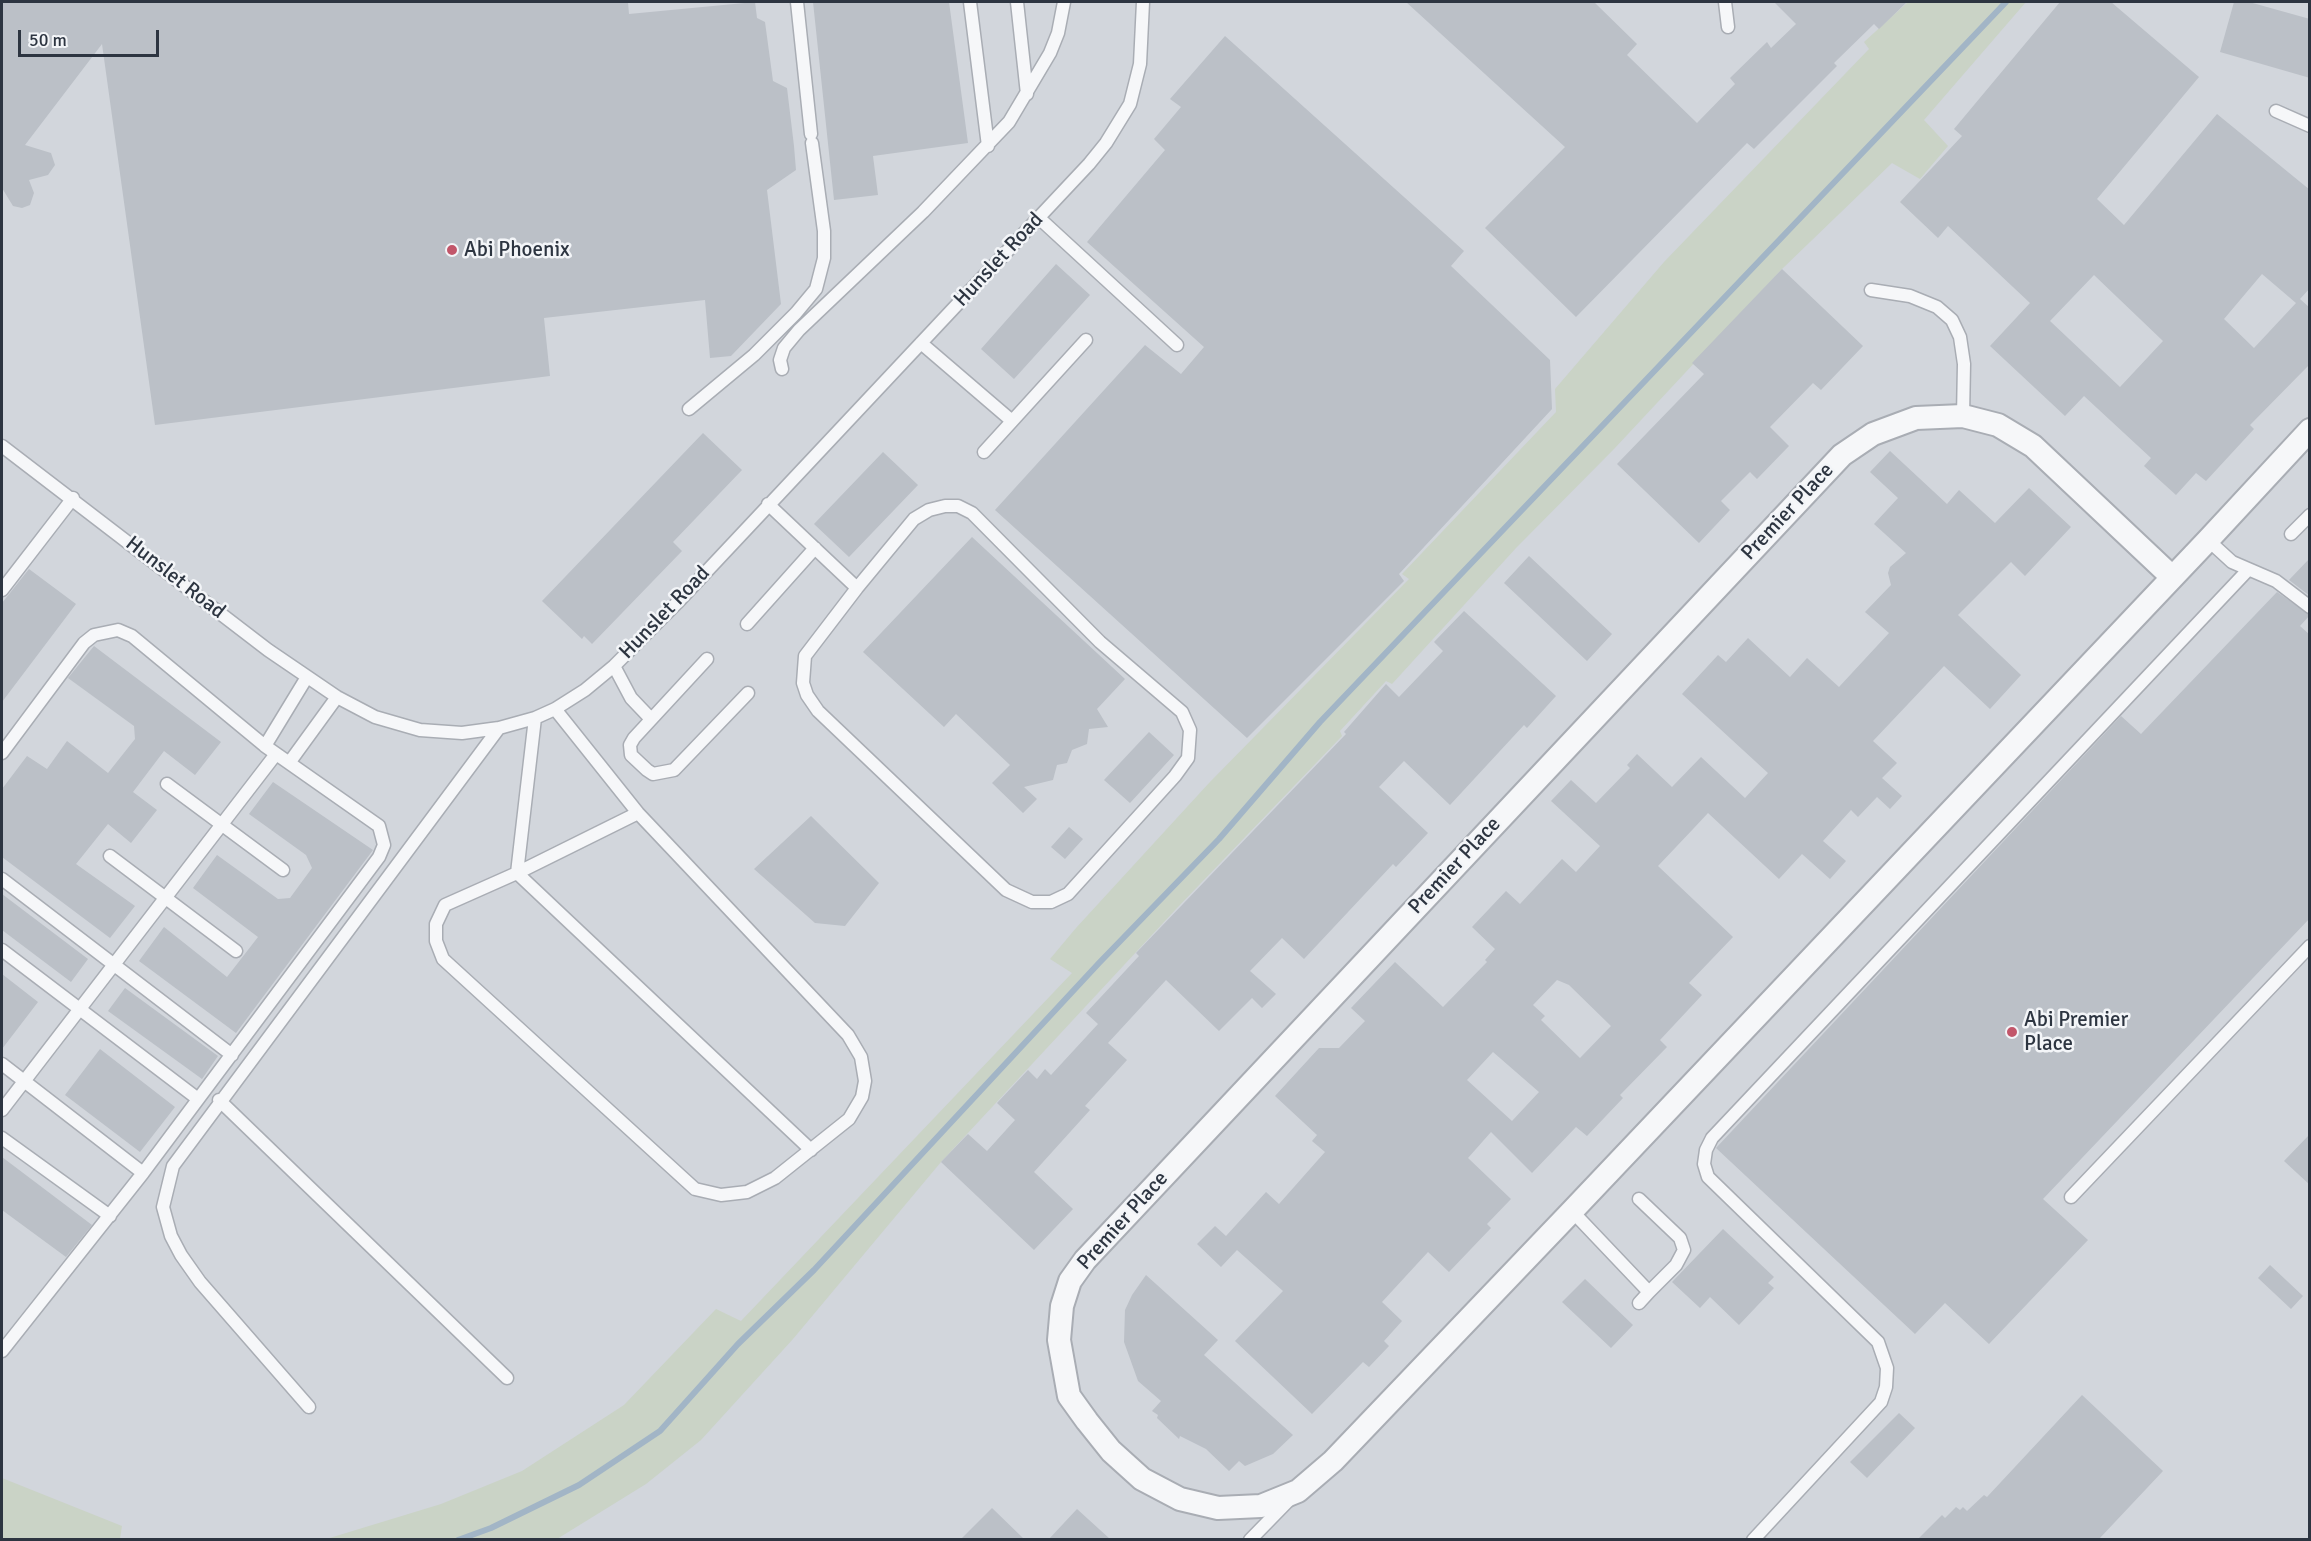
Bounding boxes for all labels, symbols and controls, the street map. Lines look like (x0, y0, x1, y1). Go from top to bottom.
scale bar (21, 18, 162, 56)
text: 50 m (29, 29, 67, 51)
street label: Hunslet Road (949, 208, 1049, 312)
place label: Abi Phoenix (464, 237, 570, 263)
marker: Abi Phoenix (445, 243, 459, 257)
street label: Premier Place (1737, 458, 1839, 566)
street label: Hunslet Road (120, 531, 230, 625)
street label: Hunslet Road (614, 561, 716, 665)
street label: Premier Place (1404, 812, 1506, 920)
place label: Abi Premier Place (2024, 1007, 2128, 1057)
marker: Abi Premier Place (2005, 1025, 2019, 1039)
street label: Premier Place (1072, 1167, 1174, 1275)

